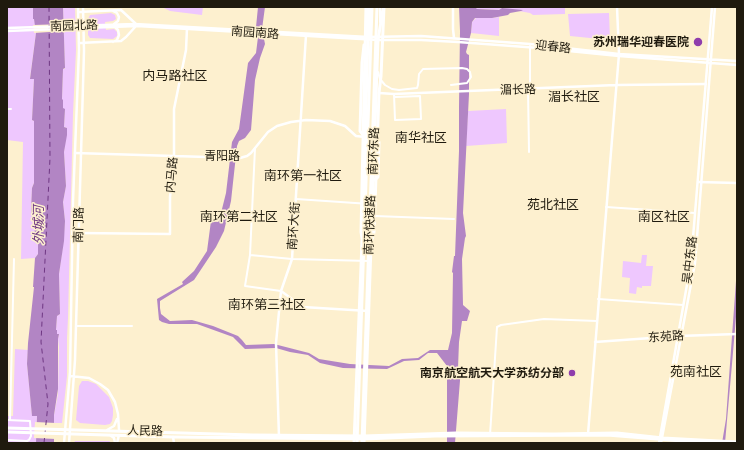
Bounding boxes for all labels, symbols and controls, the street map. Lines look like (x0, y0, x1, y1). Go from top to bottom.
street label: 南园北路 (50, 18, 98, 34)
street label: 南园南路 (231, 24, 279, 42)
place label: 苏州瑞华迎春医院 (593, 35, 689, 49)
marker: 苏州瑞华迎春医院 (692, 36, 704, 48)
street label: 迎春路 (534, 38, 572, 56)
district label: 内马路社区 (143, 68, 207, 84)
street label: 湄长路 (500, 82, 536, 98)
district label: 湄长社区 (548, 89, 600, 105)
street label: 南环东路 (366, 127, 382, 175)
district label: 南华社区 (395, 130, 447, 146)
street label: 青阳路 (204, 149, 240, 163)
street label: 内马路 (163, 156, 181, 194)
district label: 南环第一社区 (264, 168, 342, 184)
street label: 南环快速路 (362, 195, 378, 255)
district label: 苑北社区 (527, 197, 579, 213)
street label: 南环大街 (285, 202, 303, 250)
water label: 外城河 (31, 206, 47, 244)
street label: 南门路 (71, 207, 87, 243)
district label: 南环第二社区 (200, 209, 278, 225)
district label: 南区社区 (638, 209, 690, 225)
street label: 吴中东路 (680, 235, 700, 285)
district label: 南环第三社区 (228, 297, 306, 313)
street label: 东苑路 (648, 329, 684, 345)
district label: 苑南社区 (670, 364, 722, 380)
place label: 南京航空航天大学苏纺分部 (420, 366, 564, 380)
marker: 南京航空航天大学苏纺分部 (567, 368, 577, 378)
street label: 人民路 (127, 423, 163, 439)

